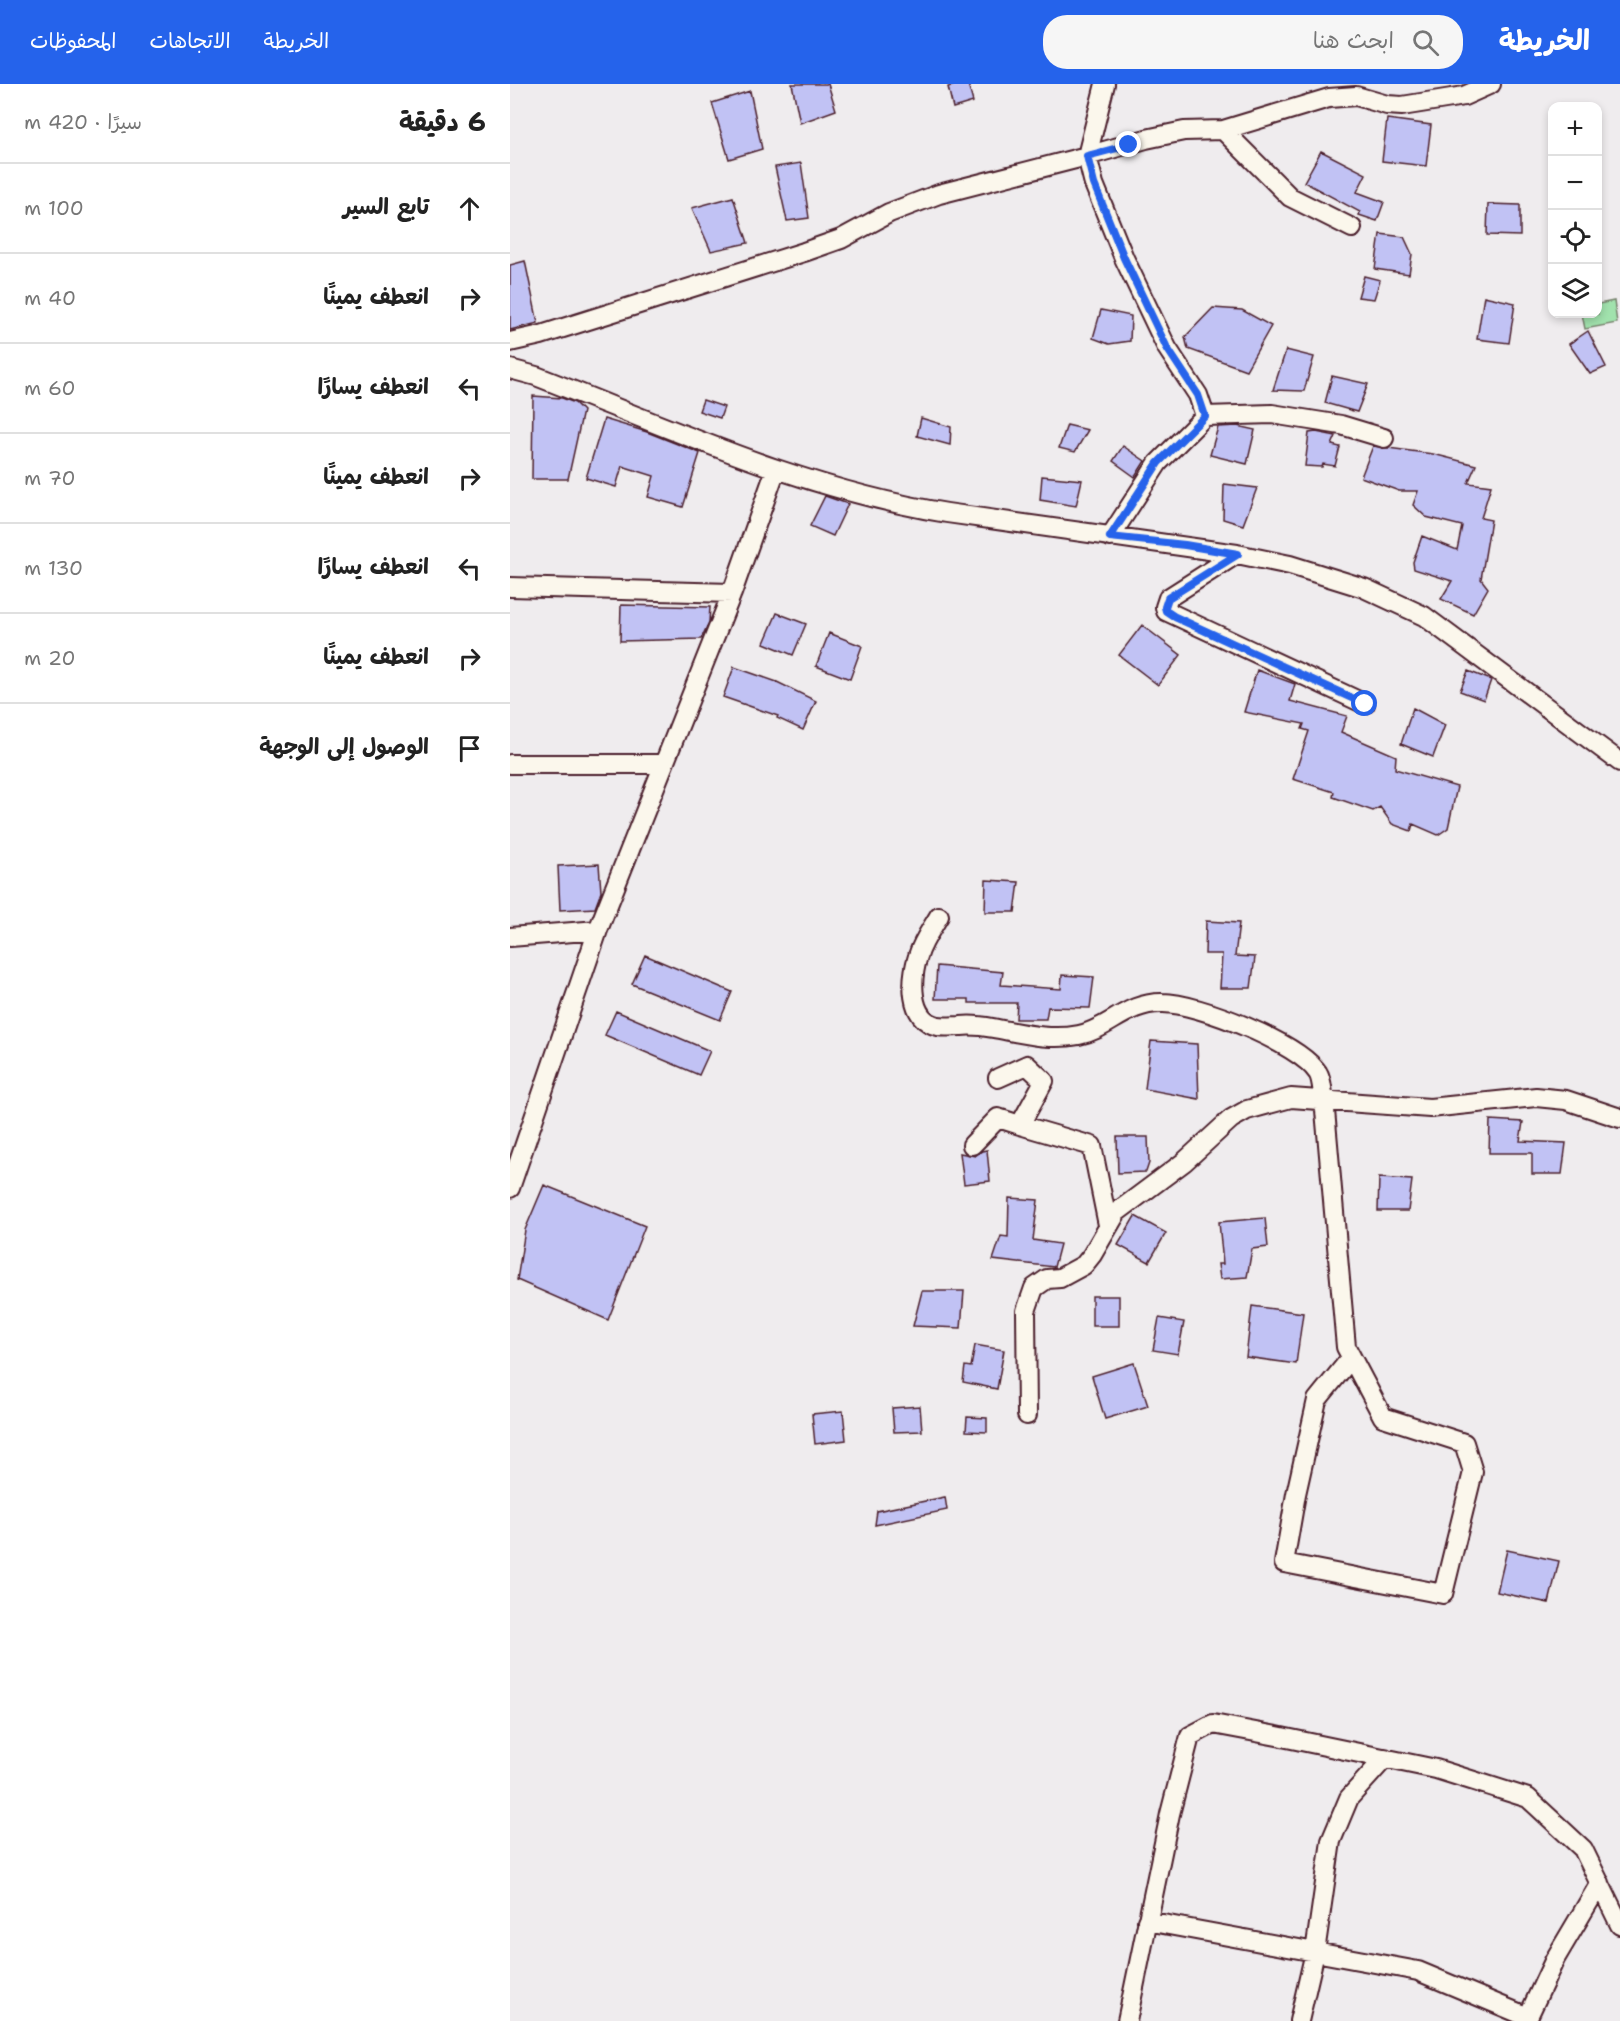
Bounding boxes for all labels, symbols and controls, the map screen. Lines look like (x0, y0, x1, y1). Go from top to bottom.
search box (1043, 15, 1463, 69)
text: الخريطة (1499, 21, 1590, 59)
text: ابحث هنا (1313, 26, 1394, 55)
icon: search (1409, 26, 1442, 59)
text: المحفوظات (30, 27, 116, 55)
text: الاتجاهات (149, 27, 231, 55)
text: الخريطة (264, 27, 329, 55)
map controls (1548, 102, 1602, 318)
button: + (1548, 102, 1602, 156)
text: 6 دقيقة (399, 104, 486, 139)
text: سيرًا · 420 m (24, 109, 142, 135)
route end (1115, 131, 1141, 157)
button: − (1548, 156, 1602, 210)
text: تابع السير (343, 192, 429, 221)
icon: ahead (453, 192, 486, 225)
text: 100 m (24, 195, 84, 221)
button: locate (1548, 210, 1602, 264)
button: layers (1548, 264, 1602, 318)
text: انعطف يمينًا (323, 282, 429, 311)
icon: right (453, 282, 486, 315)
text: 40 m (24, 285, 76, 311)
text: انعطف يسارًا (317, 372, 429, 401)
icon: left (453, 372, 486, 405)
text: 60 m (24, 375, 76, 401)
text: انعطف يمينًا (323, 462, 429, 491)
icon: right (453, 462, 486, 495)
text: 70 m (24, 465, 76, 491)
text: انعطف يسارًا (317, 552, 429, 581)
icon: left (453, 552, 486, 585)
text: 130 m (24, 555, 83, 581)
text: انعطف يمينًا (323, 642, 429, 671)
icon: right (453, 642, 486, 675)
text: 20 m (24, 645, 75, 671)
route start (1351, 690, 1377, 716)
text: الوصول إلى الوجهة (259, 732, 429, 761)
icon: arrive (453, 732, 486, 765)

